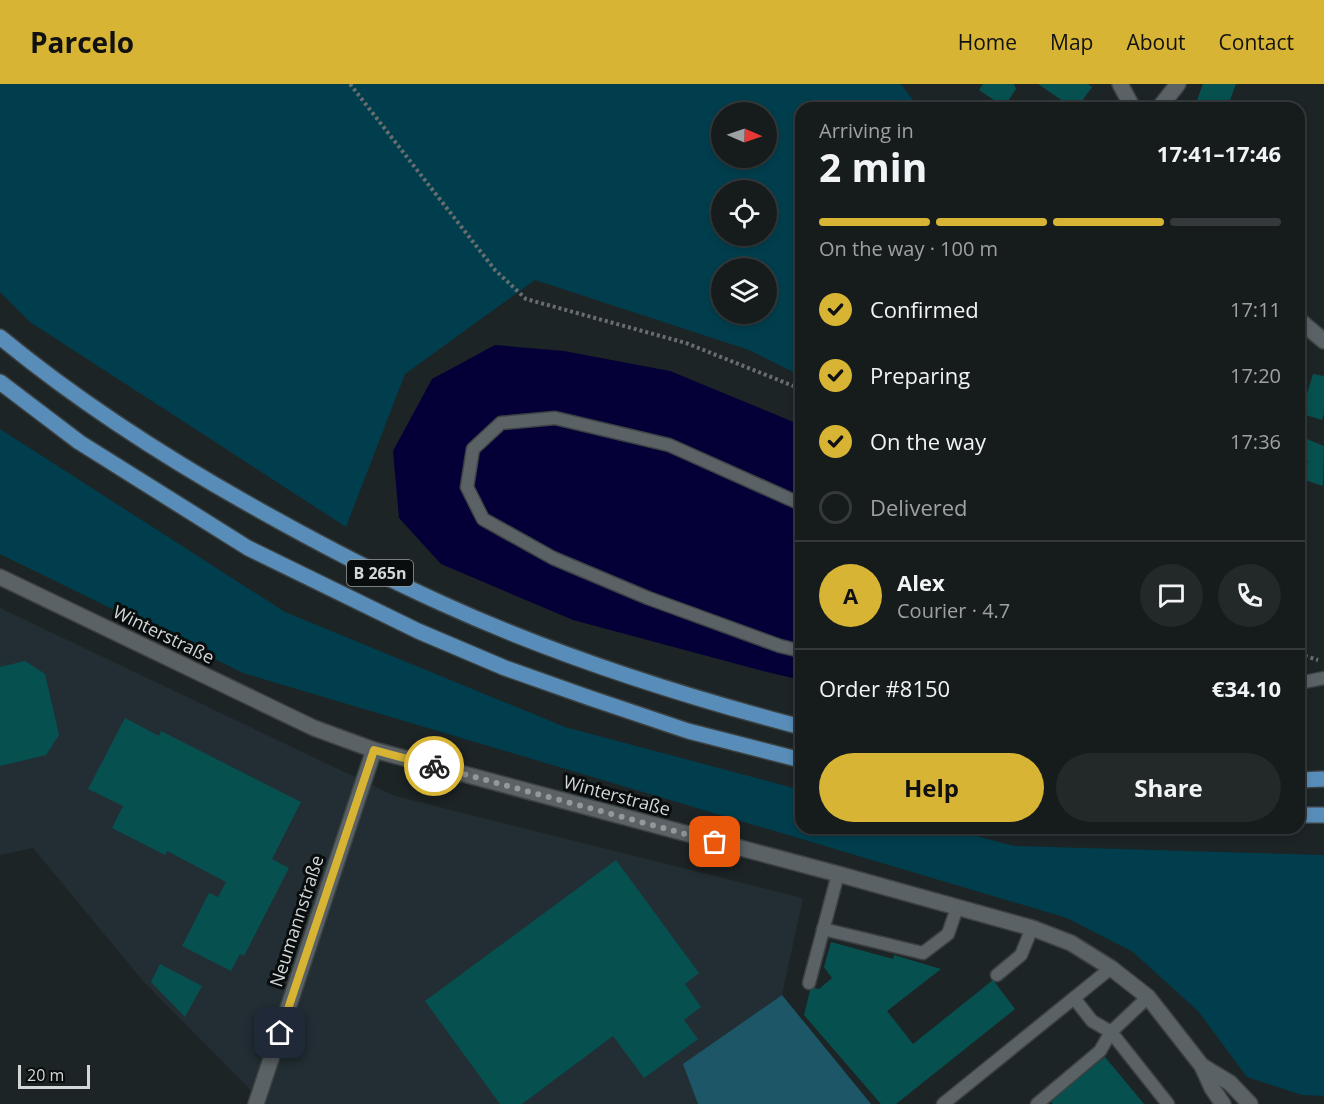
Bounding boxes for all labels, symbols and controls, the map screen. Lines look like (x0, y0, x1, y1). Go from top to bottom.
text: Parcelo (30, 23, 134, 61)
text: Home (958, 28, 1017, 56)
text: Map (1050, 28, 1093, 56)
text: About (1126, 28, 1186, 56)
text: Contact (1219, 28, 1294, 56)
north arrow (711, 102, 777, 168)
map controls (711, 102, 777, 324)
text: Arriving in (819, 117, 914, 144)
text: 17:41–17:46 (1157, 138, 1281, 168)
text: 2 min (819, 140, 927, 193)
button: locate (711, 180, 777, 246)
text: On the way · 100 m (819, 235, 998, 262)
button: layers (711, 258, 777, 324)
icon: check (819, 293, 852, 326)
text: Confirmed (870, 294, 979, 324)
text: 17:11 (1230, 296, 1281, 323)
icon: check (819, 359, 852, 392)
text: Preparing (870, 360, 970, 390)
text: 17:20 (1230, 362, 1281, 389)
icon: check (819, 425, 852, 458)
text: On the way (870, 426, 986, 456)
text: 17:36 (1230, 428, 1281, 455)
text: Delivered (870, 492, 968, 522)
road number: B 265n (347, 560, 413, 586)
button: chat (1140, 564, 1203, 627)
button: phone (1218, 564, 1281, 627)
text: Alex (897, 567, 945, 597)
text: A (843, 580, 858, 610)
text: Courier · 4.7 (897, 597, 1010, 624)
street label: Winterstraße (109, 599, 219, 669)
text: Order #8150 (819, 673, 950, 703)
text: €34.10 (1212, 673, 1281, 703)
courier (404, 736, 464, 796)
icon: bike (418, 750, 451, 783)
button: Help (819, 753, 1044, 822)
button: Share (1056, 753, 1281, 822)
street label: Winterstraße (561, 769, 673, 821)
pin (689, 816, 740, 867)
icon: bag (698, 825, 731, 858)
street label: Neumannstraße (263, 852, 329, 990)
pin (254, 1007, 305, 1058)
icon: home (263, 1016, 296, 1049)
scale bar (18, 1062, 90, 1090)
text: 20 m (27, 1064, 64, 1086)

